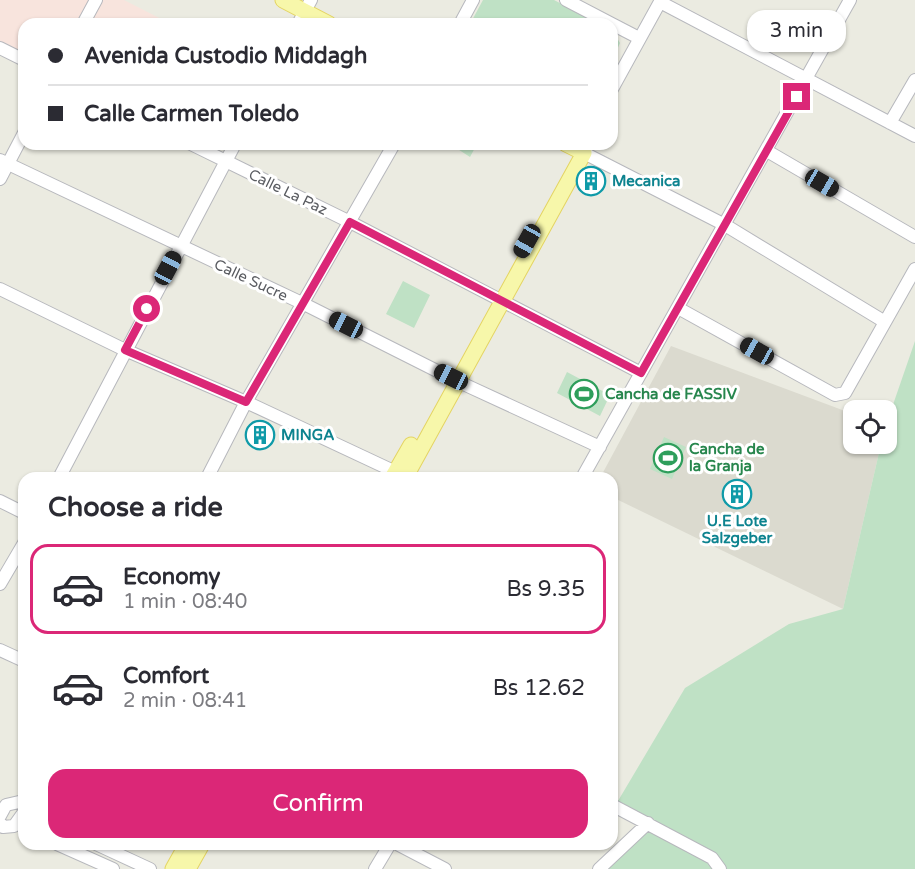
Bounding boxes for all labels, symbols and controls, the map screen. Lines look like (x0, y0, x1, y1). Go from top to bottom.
callout: 3 min (748, 10, 846, 52)
text: 3 min (770, 19, 823, 43)
text: Avenida Custodio Middagh (84, 43, 367, 69)
route end (783, 83, 810, 110)
text: Calle Carmen Toledo (84, 101, 299, 127)
street label: Calle La Paz (246, 165, 330, 219)
building icon: Mecanica (575, 165, 607, 197)
car (802, 166, 842, 200)
place label: Mecanica (612, 172, 681, 190)
car (510, 221, 544, 261)
car (152, 248, 184, 288)
street label: Calle Sucre (211, 255, 291, 305)
route start (133, 295, 160, 322)
car (326, 309, 366, 341)
car (737, 334, 777, 368)
car (431, 361, 471, 393)
sports icon: Cancha de FASSIV (568, 378, 600, 410)
place label: Cancha de FASSIV (605, 385, 738, 403)
map controls (843, 400, 897, 454)
button: locate (843, 400, 897, 454)
building icon: MINGA (244, 419, 276, 451)
place label: MINGA (281, 426, 334, 444)
place label: Cancha de la Granja (689, 440, 765, 476)
sports icon: Cancha de la Granja (652, 442, 684, 474)
building icon: U.E Lote Salzgeber (721, 478, 753, 510)
text: Choose a ride (48, 491, 223, 524)
place label: U.E Lote Salzgeber (702, 512, 773, 548)
icon: car (51, 562, 105, 616)
text: Economy (123, 564, 220, 590)
text: Bs 9.35 (507, 576, 585, 602)
text: 1 min · 08:40 (123, 590, 247, 614)
icon: car (51, 661, 105, 715)
text: Comfort (123, 663, 209, 689)
text: Bs 12.62 (493, 675, 585, 701)
text: 2 min · 08:41 (123, 689, 247, 713)
button: Confirm (48, 769, 588, 838)

